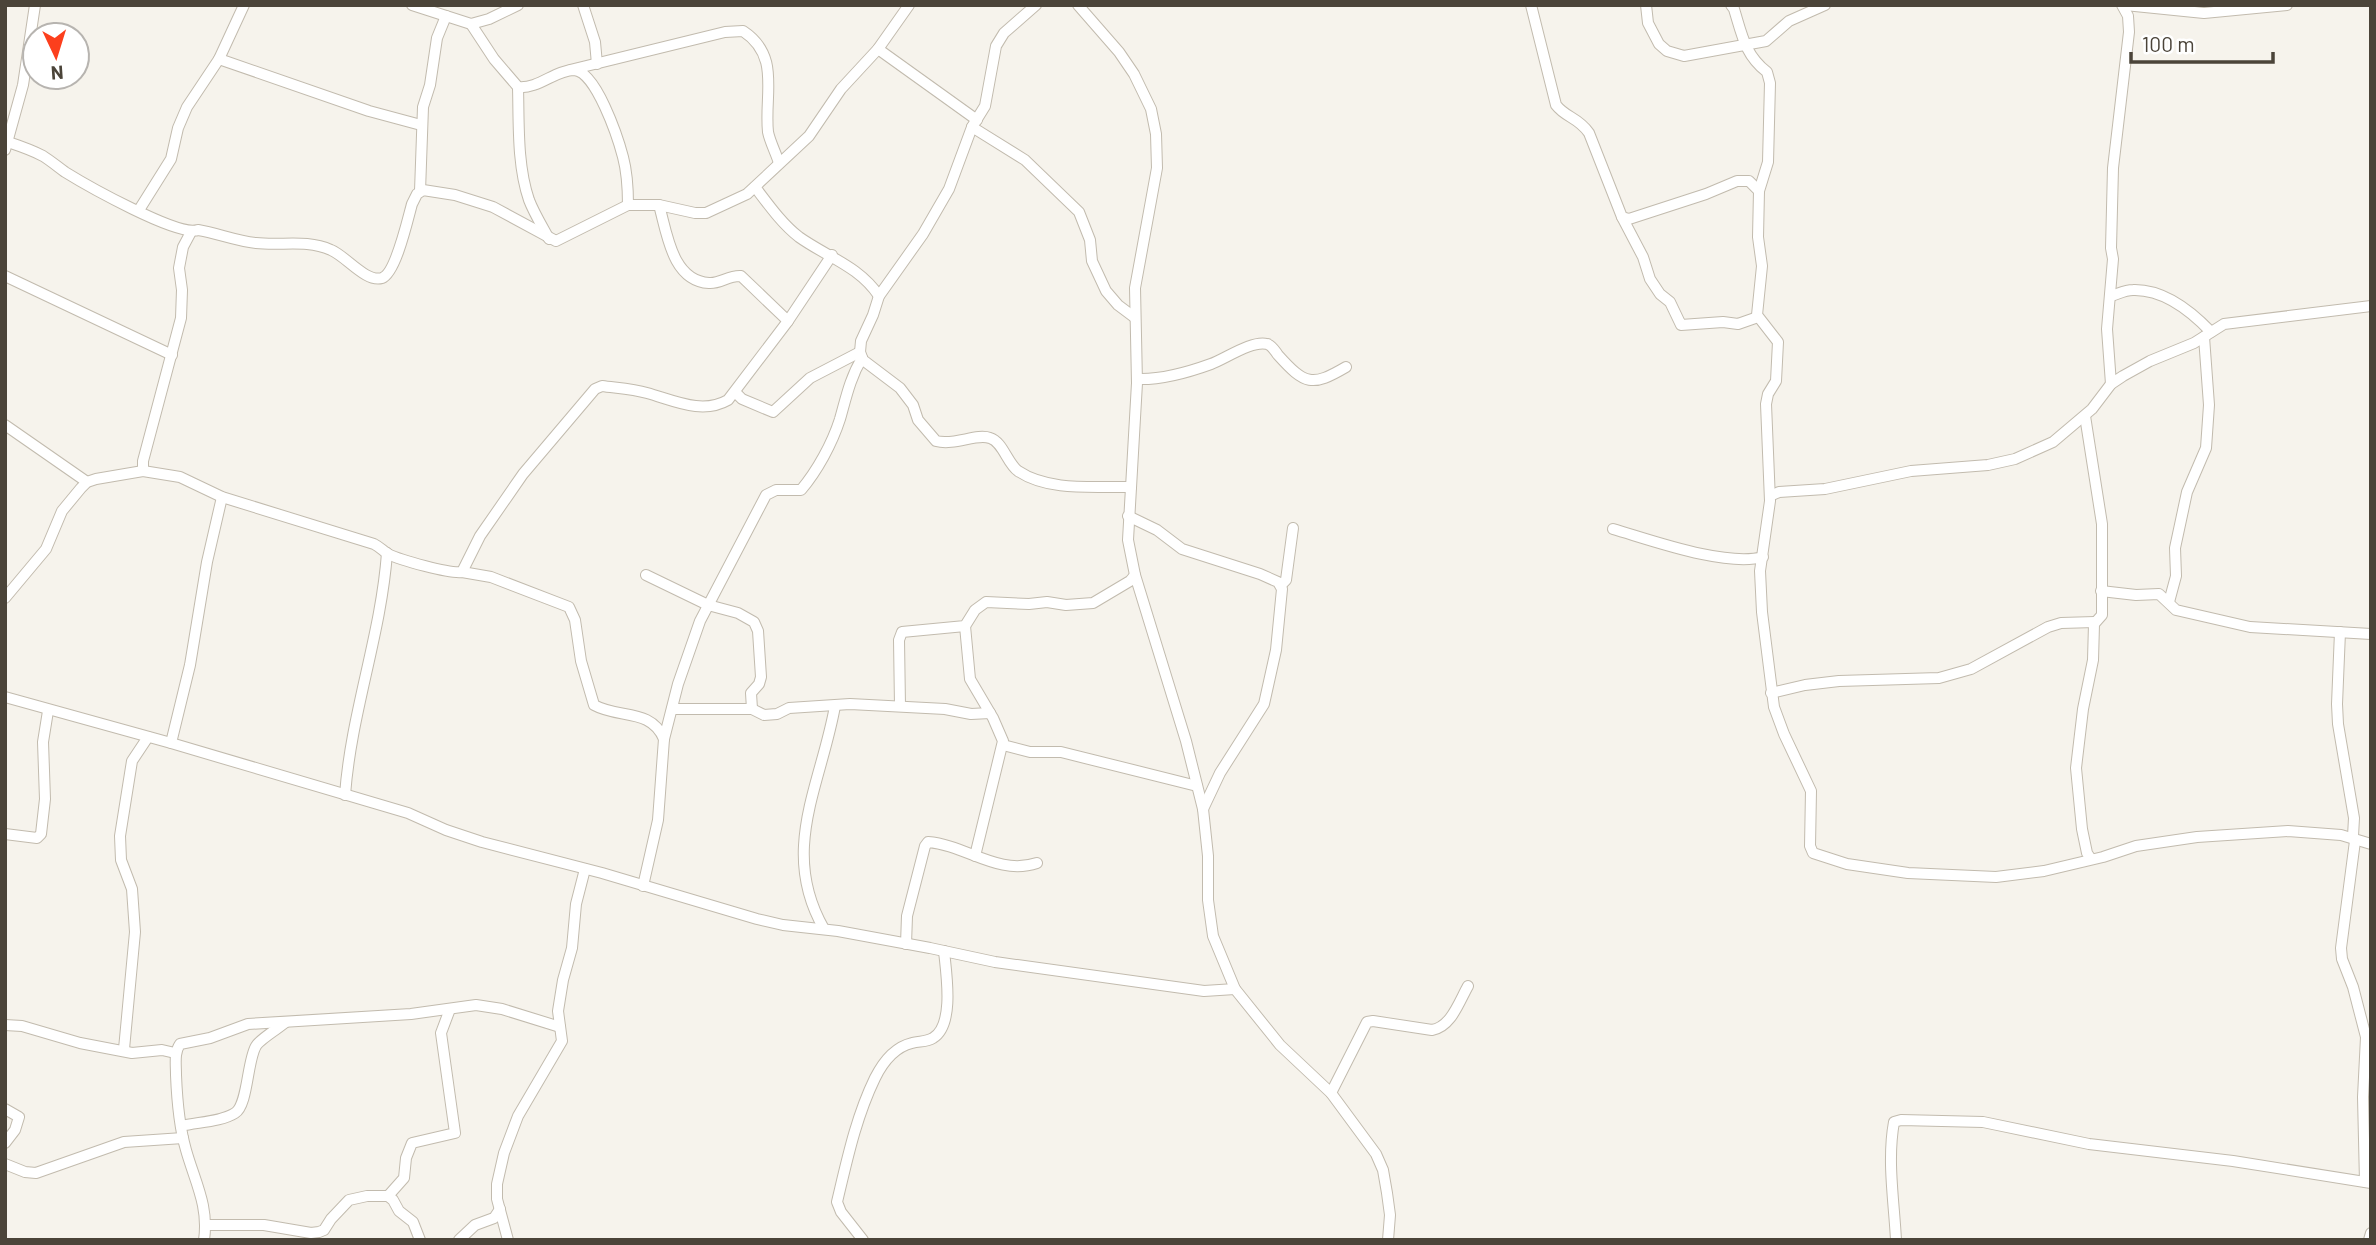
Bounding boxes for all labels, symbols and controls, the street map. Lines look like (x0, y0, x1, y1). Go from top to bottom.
north arrow (21, 21, 91, 91)
scale bar (2131, 21, 2273, 65)
text: 100 m (2142, 31, 2195, 56)
text: N (50, 62, 64, 85)

